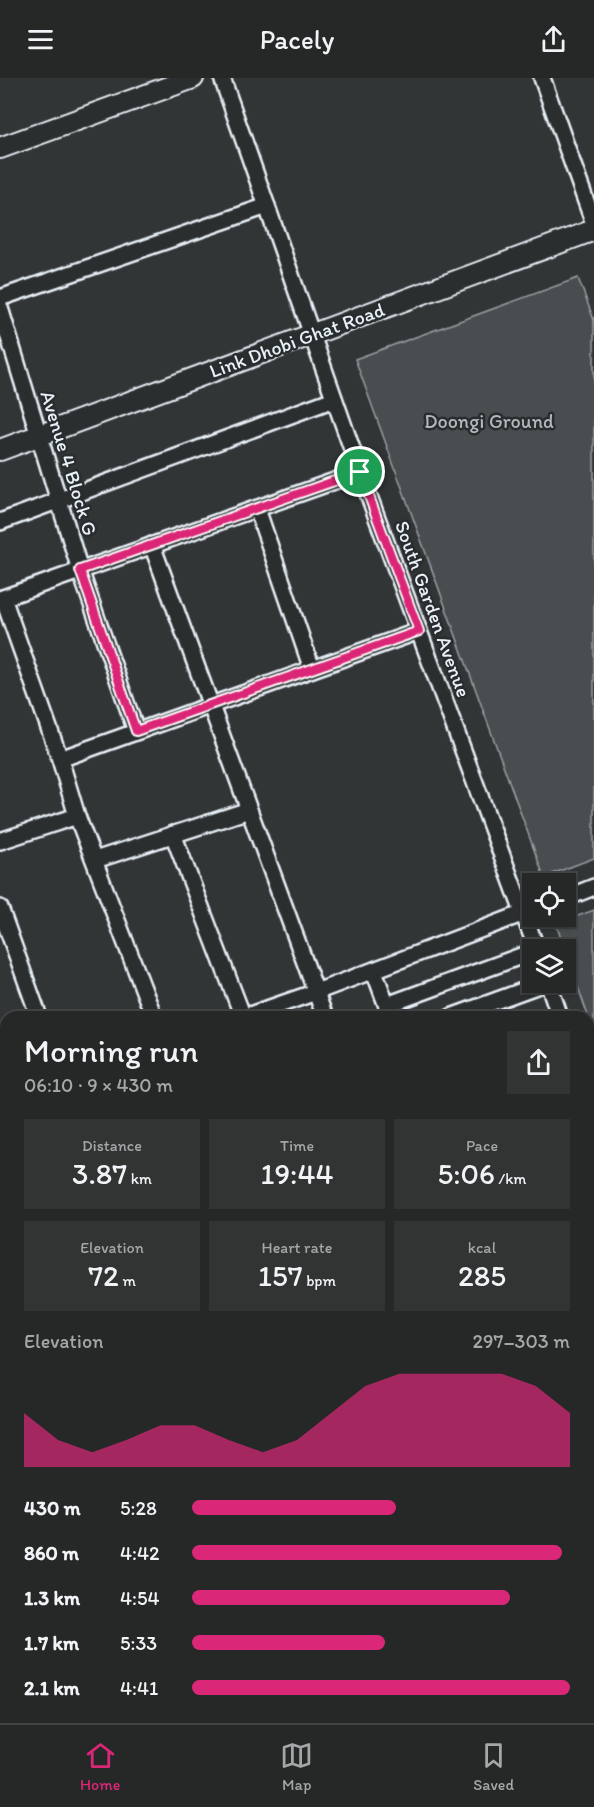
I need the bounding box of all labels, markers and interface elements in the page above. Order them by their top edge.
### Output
icon: menu [24,23,57,56]
text: Pacely [260,23,334,56]
icon: share [537,23,570,56]
street label: Link Dhobi Ghat Road [206,297,388,383]
street label: Avenue 4 Block G [36,388,102,538]
park label: Doongi Ground [424,409,554,433]
pin [334,446,385,497]
icon: arrive [343,455,376,488]
street label: South Garden Avenue [390,518,476,700]
map controls [522,873,576,993]
button: locate [522,873,576,927]
button: layers [522,939,576,993]
text: Morning run [24,1031,199,1070]
button: share [507,1031,570,1094]
text: 06:10 · 9 × 430 m [24,1073,173,1097]
text: Distance [82,1136,142,1155]
text: Time [280,1136,314,1155]
text: Pace [466,1136,498,1155]
text: 3.87 [72,1155,127,1192]
text: 19:44 [260,1155,334,1192]
text: 5:06 [438,1155,495,1192]
text: km [127,1169,152,1188]
text: /km [495,1169,526,1188]
text: Elevation [80,1238,144,1257]
text: Heart rate [262,1238,332,1257]
text: kcal [468,1238,496,1257]
text: 72 [88,1257,119,1294]
text: 157 [258,1257,303,1294]
text: 285 [458,1257,506,1294]
text: m [119,1271,136,1290]
text: bpm [303,1271,336,1290]
text: Elevation [24,1329,103,1353]
text: 297–303 m [473,1329,570,1353]
text: 430 m [24,1496,81,1520]
text: 5:28 [120,1496,157,1520]
text: 860 m [24,1541,79,1565]
text: 4:42 [120,1541,159,1565]
text: 1.3 km [24,1586,80,1610]
text: 4:54 [120,1586,159,1610]
text: 1.7 km [24,1631,79,1655]
text: 5:33 [120,1631,157,1655]
text: 2.1 km [24,1676,80,1700]
text: 4:41 [120,1676,158,1700]
tab: Home [80,1739,120,1794]
tab: Map [280,1739,313,1794]
tab: Saved [473,1739,514,1794]

